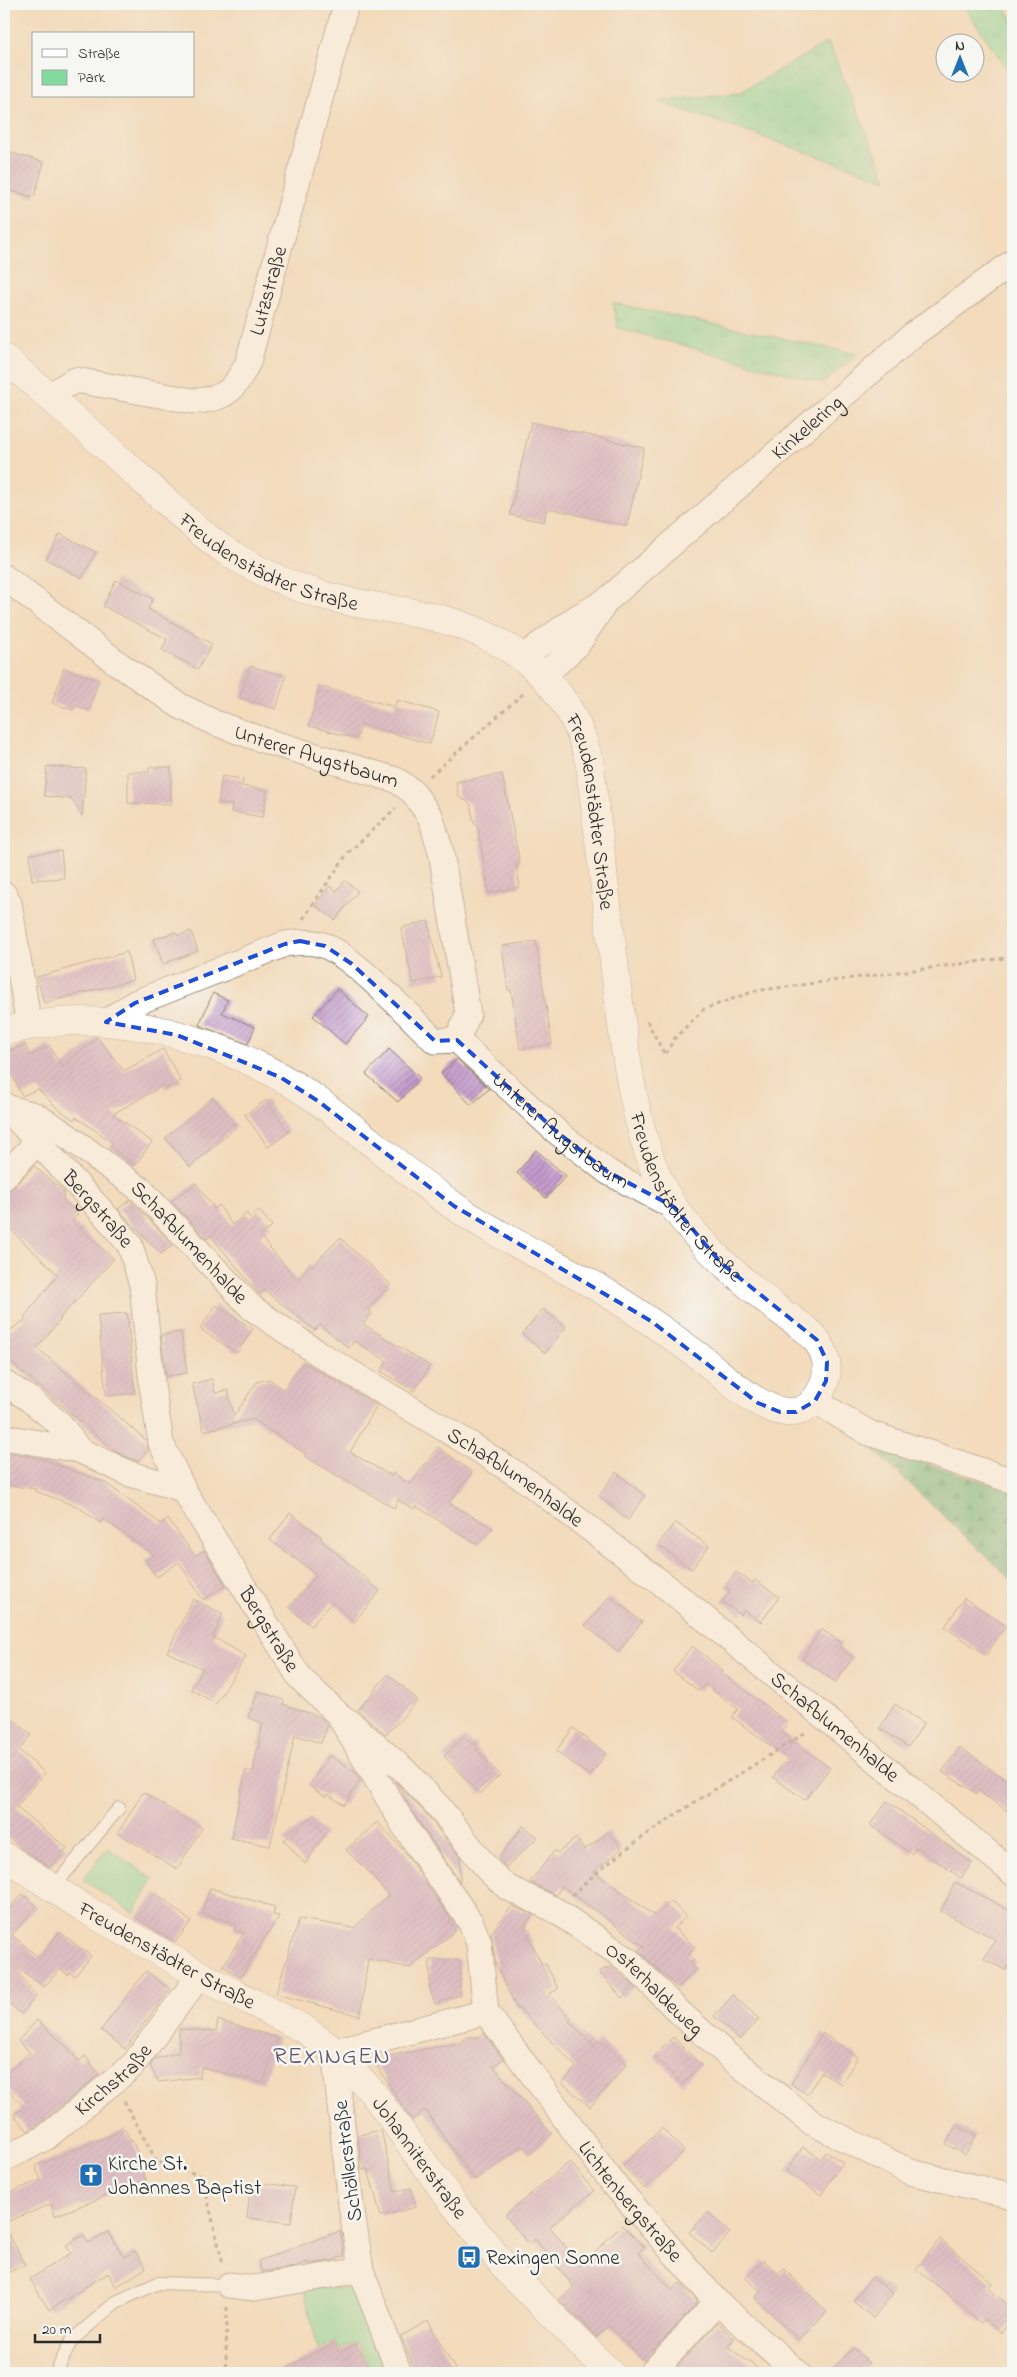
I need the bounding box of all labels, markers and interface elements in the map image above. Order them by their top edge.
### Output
legend [32,32,195,98]
north arrow [934,32,984,82]
text: N [955,36,965,57]
text: Straße [78,43,120,65]
text: Park [78,67,106,89]
street label: Lutzstraße [243,242,296,339]
street label: Kinkelering [766,389,852,468]
street label: Freudenstädter Straße [170,506,361,620]
street label: Freudenstädter Straße [556,708,621,912]
street label: Unterer Augstbaum [230,718,402,797]
street label: Unterer Augstbaum [484,1066,634,1197]
street label: Freudenstädter Straße [620,1108,749,1291]
street label: Bergstraße [53,1163,140,1256]
street label: Schafblumenhalde [124,1174,254,1312]
street label: Schafblumenhalde [441,1421,590,1536]
street label: Bergstraße [230,1581,306,1679]
street label: Schafblumenhalde [763,1665,906,1791]
street label: Freudenstädter Straße [71,1895,261,2018]
street label: Osterhaldeweg [598,1935,709,2045]
street label: Kirchstraße [69,2038,161,2124]
district label: REXINGEN [273,2040,391,2075]
street label: Johanniterstraße [363,2091,474,2227]
street label: Schöllerstraße [327,2098,371,2223]
street label: Lichtenbergstraße [570,2135,689,2270]
place label: Kirche St. Johannes Baptist [108,2150,261,2204]
church icon: Kirche St. Johannes Baptist [78,2162,104,2188]
bus stop icon: Rexingen Sonne [456,2244,482,2270]
place label: Rexingen Sonne [486,2244,620,2276]
scale bar [35,2312,100,2344]
text: 20 m [42,2319,72,2341]

